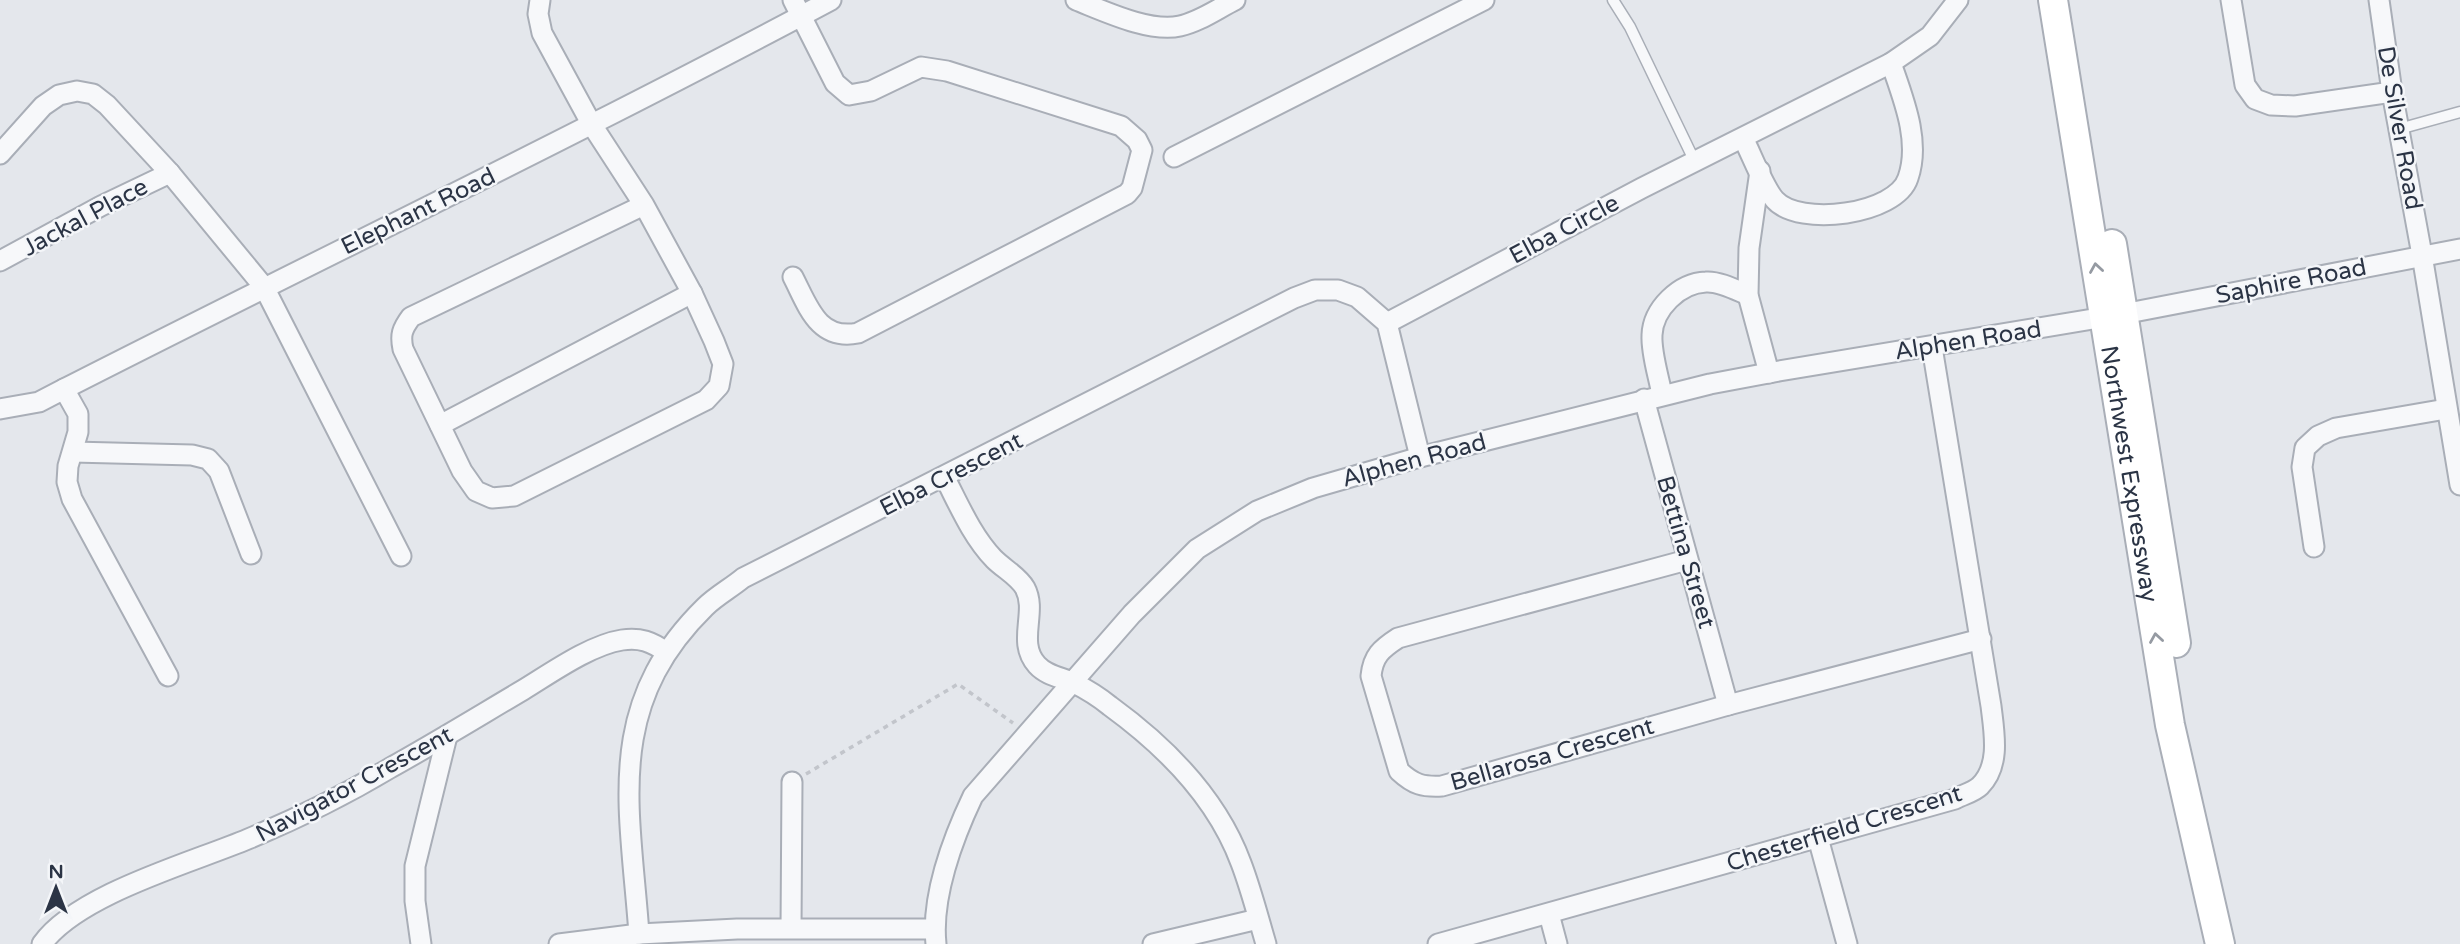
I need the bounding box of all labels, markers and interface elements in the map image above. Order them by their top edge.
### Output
street label: De Silver Road [2371,44,2428,212]
street label: Elephant Road [336,162,500,261]
street label: Jackal Place [18,172,153,263]
street label: Elba Circle [1504,188,1624,270]
street label: Saphire Road [2213,253,2369,310]
one-way arrow [2089,262,2104,274]
street label: Alphen Road [1893,315,2044,366]
street label: Northwest Expressway [2094,344,2164,604]
street label: Elba Crescent [875,426,1027,523]
street label: Alphen Road [1339,427,1489,494]
street label: Bettina Street [1650,473,1721,632]
one-way arrow [2149,632,2164,643]
street label: Bellarosa Crescent [1447,712,1657,797]
street label: Navigator Crescent [251,720,458,849]
street label: Chesterfield Crescent [1723,779,1965,878]
north arrow [21,853,91,923]
text: N [48,861,64,883]

